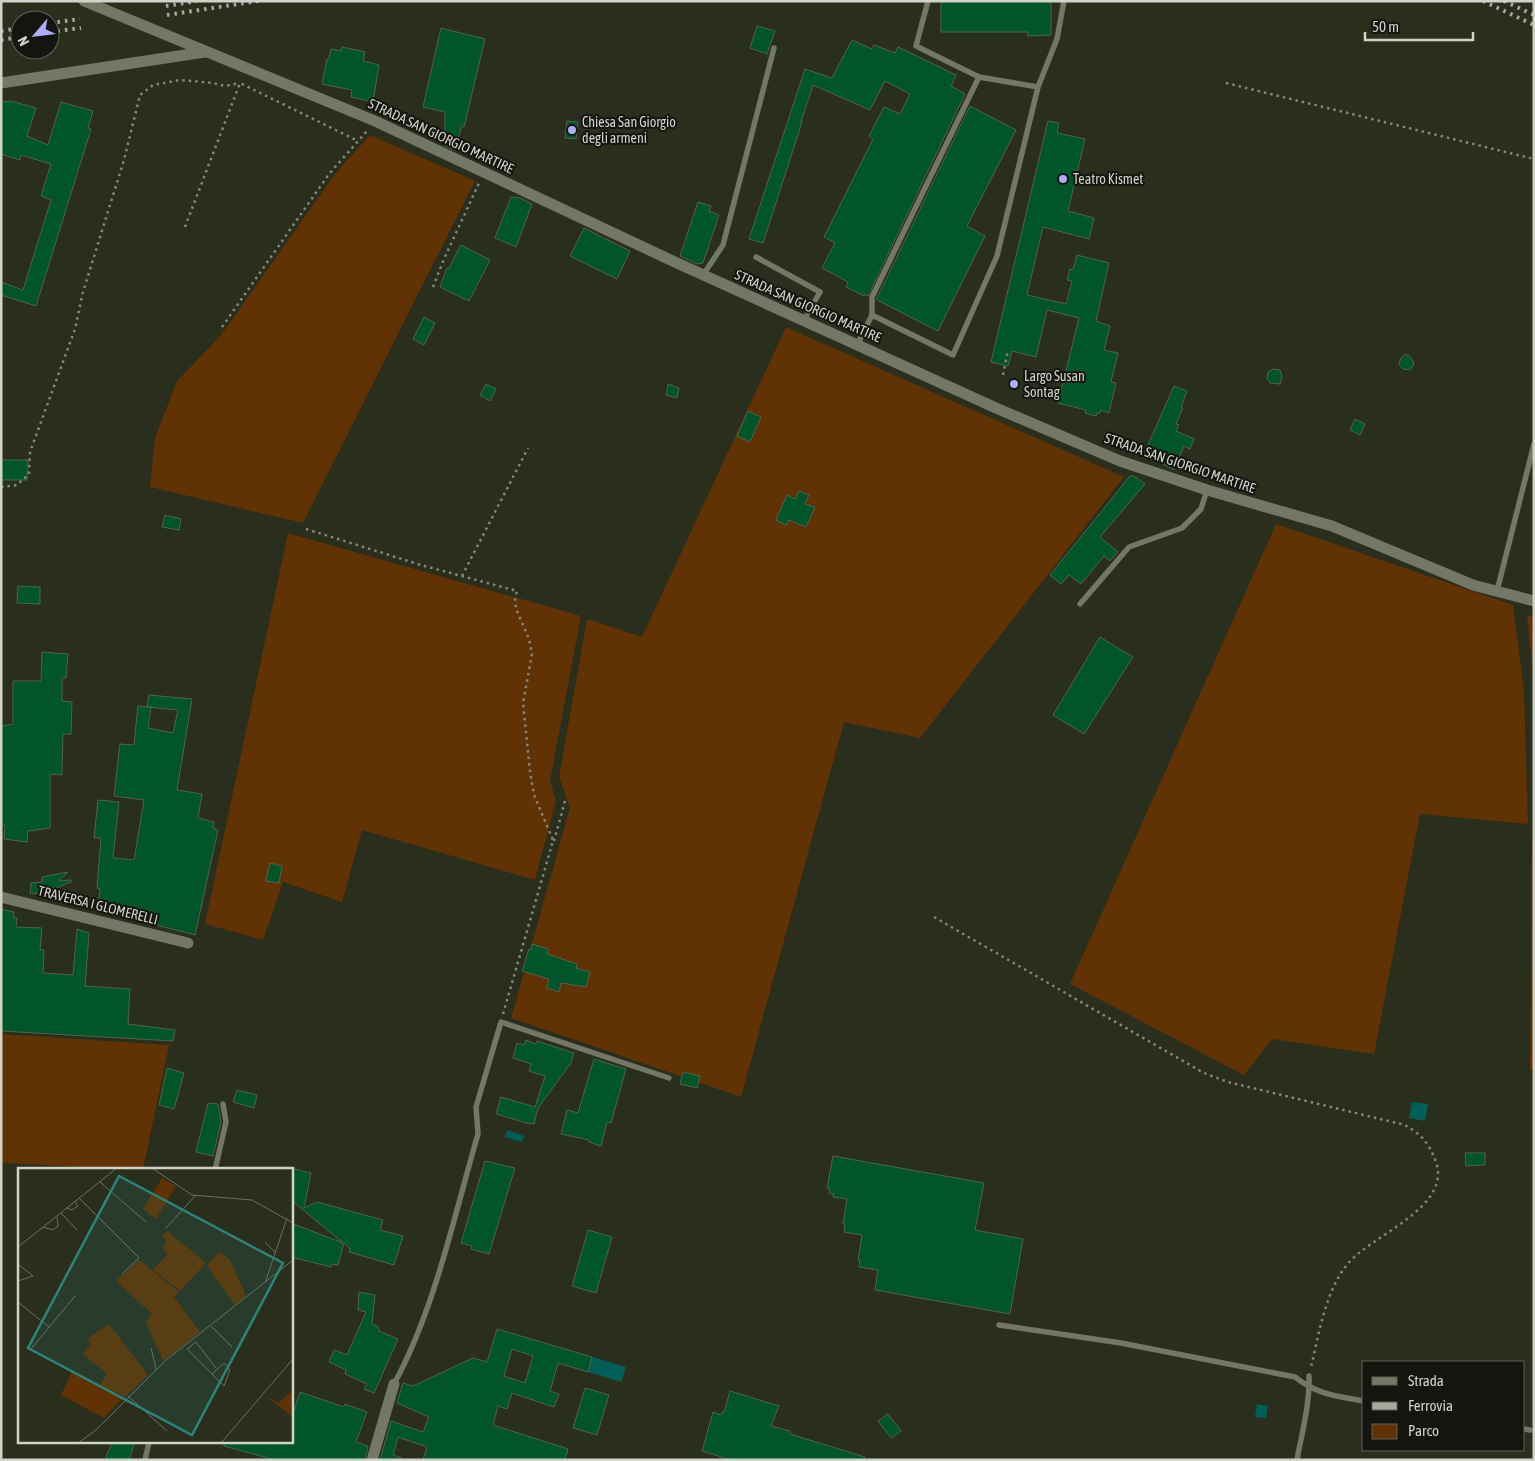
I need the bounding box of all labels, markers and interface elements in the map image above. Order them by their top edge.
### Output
north arrow [10,10,60,60]
scale bar [1365,10,1472,42]
text: 50 m [1372,18,1399,35]
text: N [15,34,33,49]
street label: STRADA SAN GIORGIO MARTIRE [366,95,516,177]
place label: Chiesa San Giorgio degli armeni [582,114,676,146]
marker: Chiesa San Giorgio degli armeni [566,124,578,136]
place label: Teatro Kismet [1073,171,1143,187]
marker: Teatro Kismet [1057,173,1069,185]
street label: STRADA SAN GIORGIO MARTIRE [732,266,884,346]
place label: Largo Susan Sontag [1024,368,1085,400]
marker: Largo Susan Sontag [1008,378,1020,390]
street label: STRADA SAN GIORGIO MARTIRE [1102,430,1258,496]
street label: TRAVERSA I GLOMERELLI [36,882,160,928]
inset map [18,1168,292,1444]
legend [1362,1361,1525,1451]
text: Strada [1408,1372,1444,1389]
text: Ferrovia [1408,1397,1453,1414]
text: Parco [1408,1422,1439,1439]

